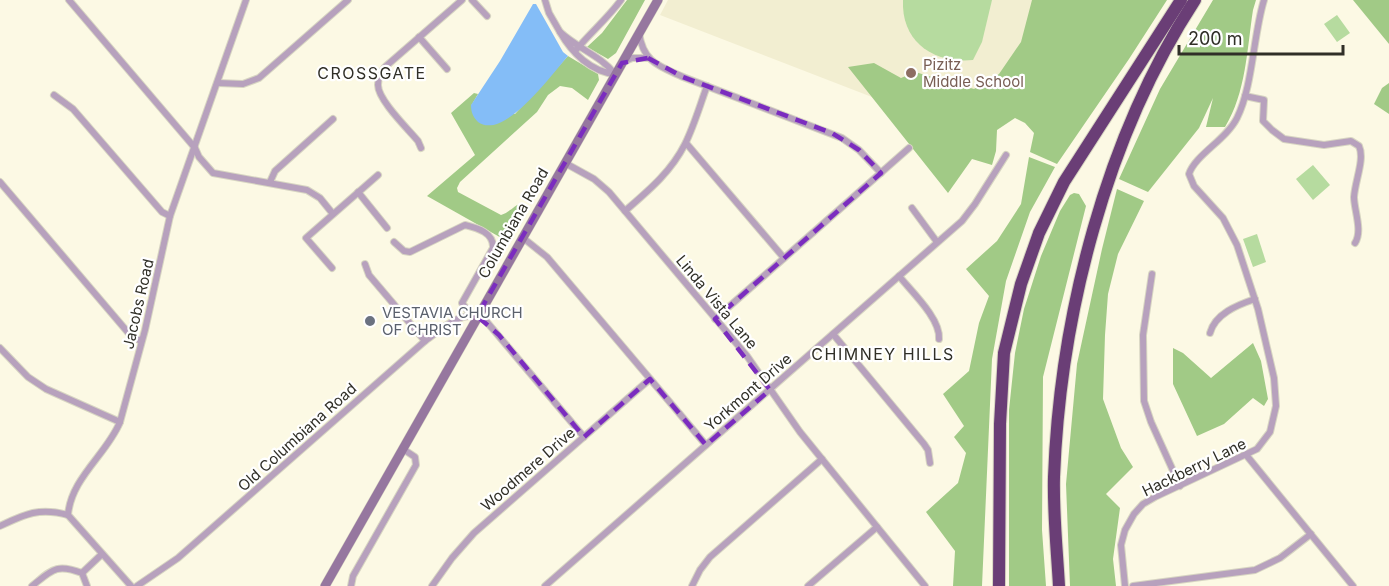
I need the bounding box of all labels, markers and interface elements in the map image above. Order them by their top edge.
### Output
scale bar [1179,18,1342,56]
text: 200 m [1188,28,1243,49]
place label: Pizitz Middle School [923,55,1024,91]
district label: CROSSGATE [317,63,427,83]
marker: Pizitz Middle School [904,66,918,80]
street label: Columbiana Road [474,164,552,282]
street label: Linda Vista Lane [672,251,762,353]
street label: Jacobs Road [118,257,158,351]
place label: VESTAVIA CHURCH OF CHRIST [382,303,523,339]
marker: VESTAVIA CHURCH OF CHRIST [363,314,377,328]
district label: CHIMNEY HILLS [811,344,955,364]
street label: Yorkmont Drive [700,349,796,435]
street label: Old Columbiana Road [234,379,360,495]
street label: Woodmere Drive [477,423,579,515]
street label: Hackberry Lane [1139,434,1249,500]

